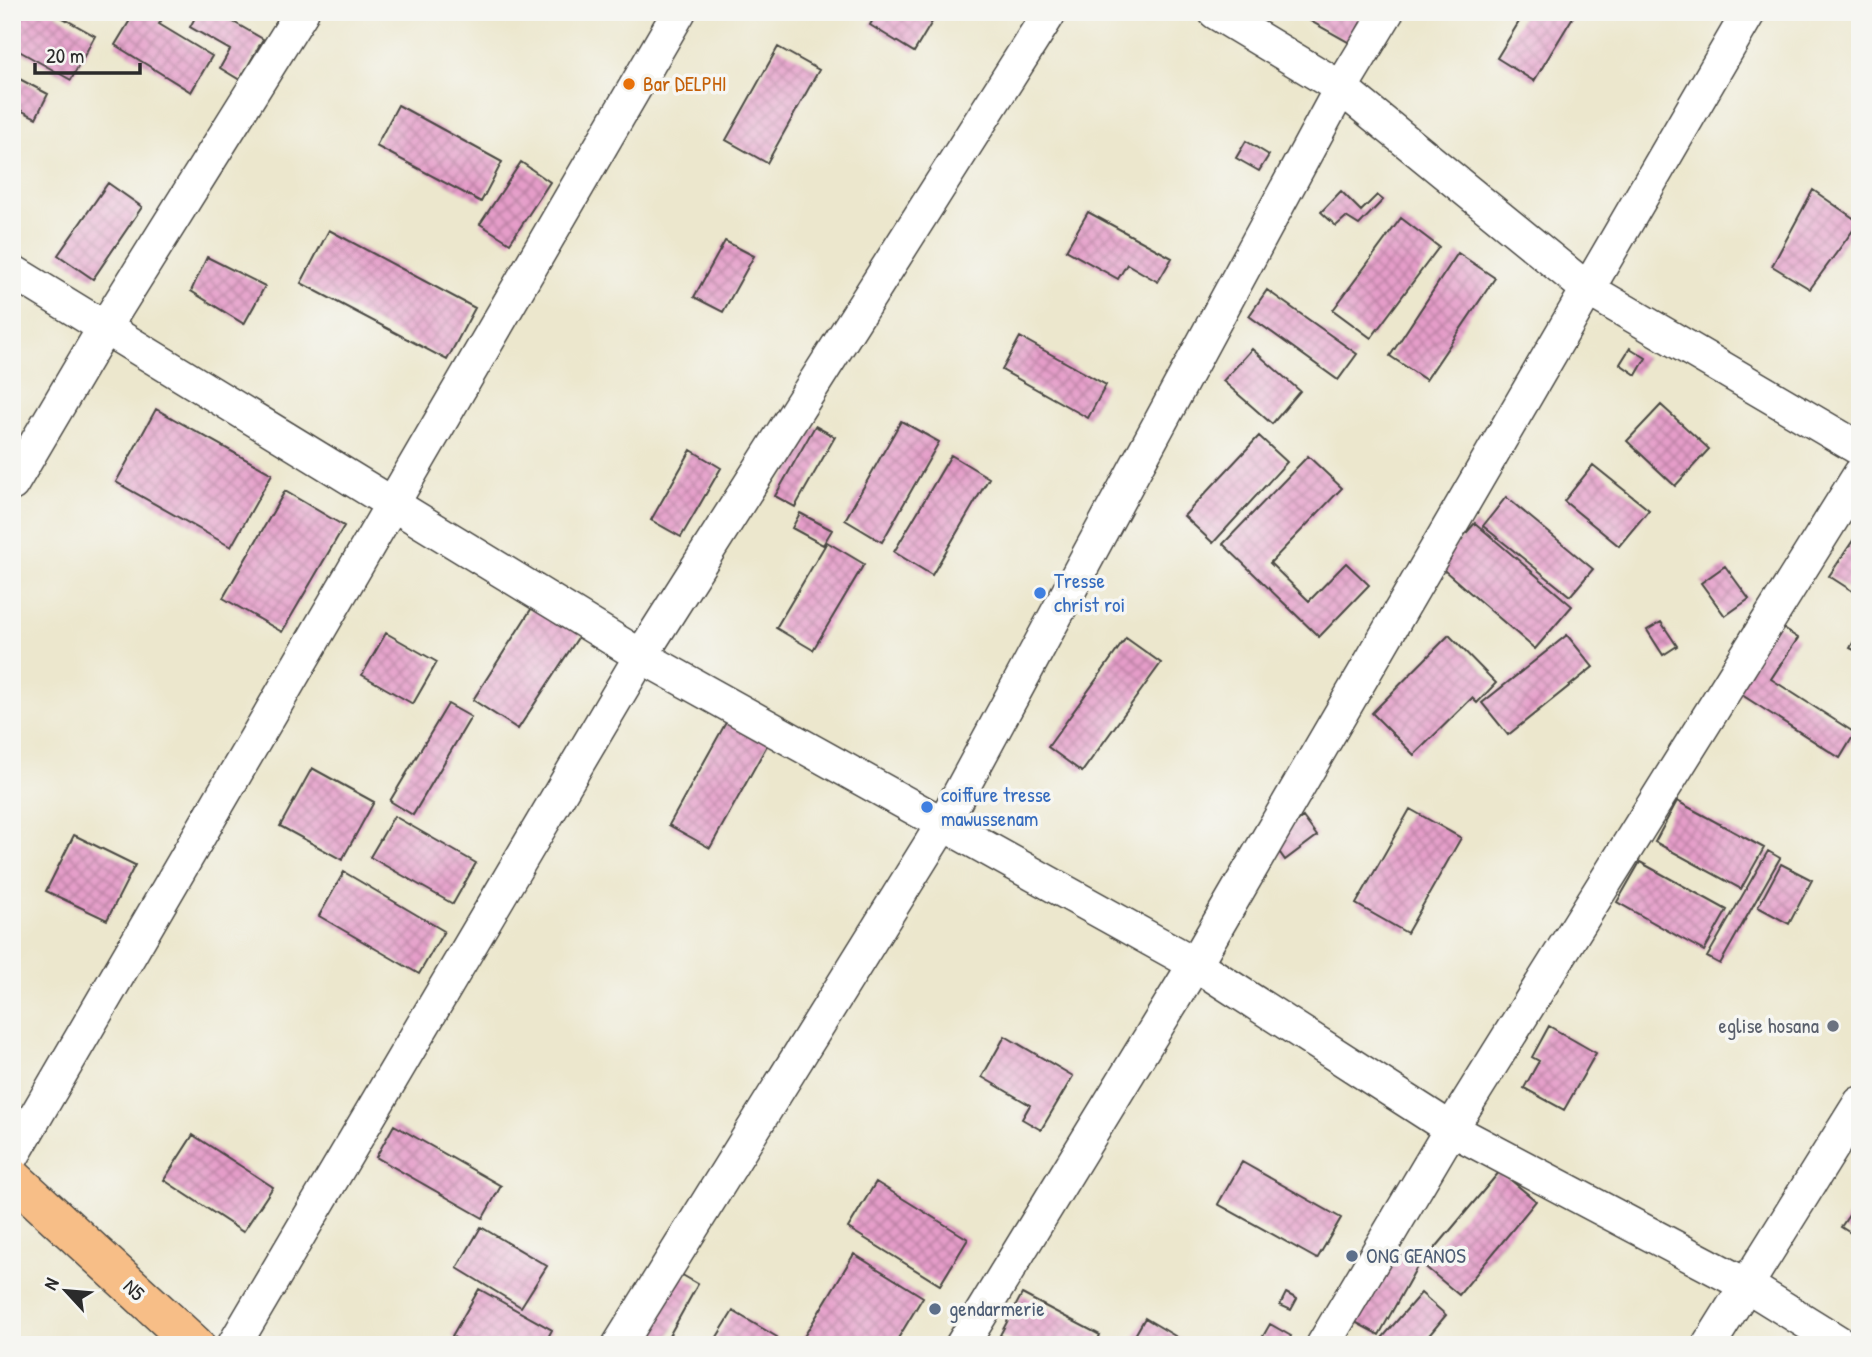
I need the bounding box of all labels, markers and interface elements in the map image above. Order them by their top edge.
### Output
scale bar [35,32,140,76]
text: 20 m [46,41,84,70]
place label: Bar DELPHI [643,69,727,98]
marker: Bar DELPHI [621,76,637,92]
place label: Tresse christ roi [1054,566,1125,619]
marker: Tresse christ roi [1032,585,1048,601]
place label: coiffure tresse mawussenam [941,780,1051,833]
marker: coiffure tresse mawussenam [919,799,935,815]
place label: eglise hosana [1718,1011,1819,1040]
marker: eglise hosana [1825,1018,1841,1034]
place label: ONG GEANOS [1366,1241,1466,1270]
marker: ONG GEANOS [1344,1248,1360,1264]
north arrow [32,1256,102,1326]
street label: N5 [117,1272,152,1307]
text: N [37,1273,65,1294]
place label: gendarmerie [949,1294,1045,1323]
marker: gendarmerie [927,1301,943,1317]

